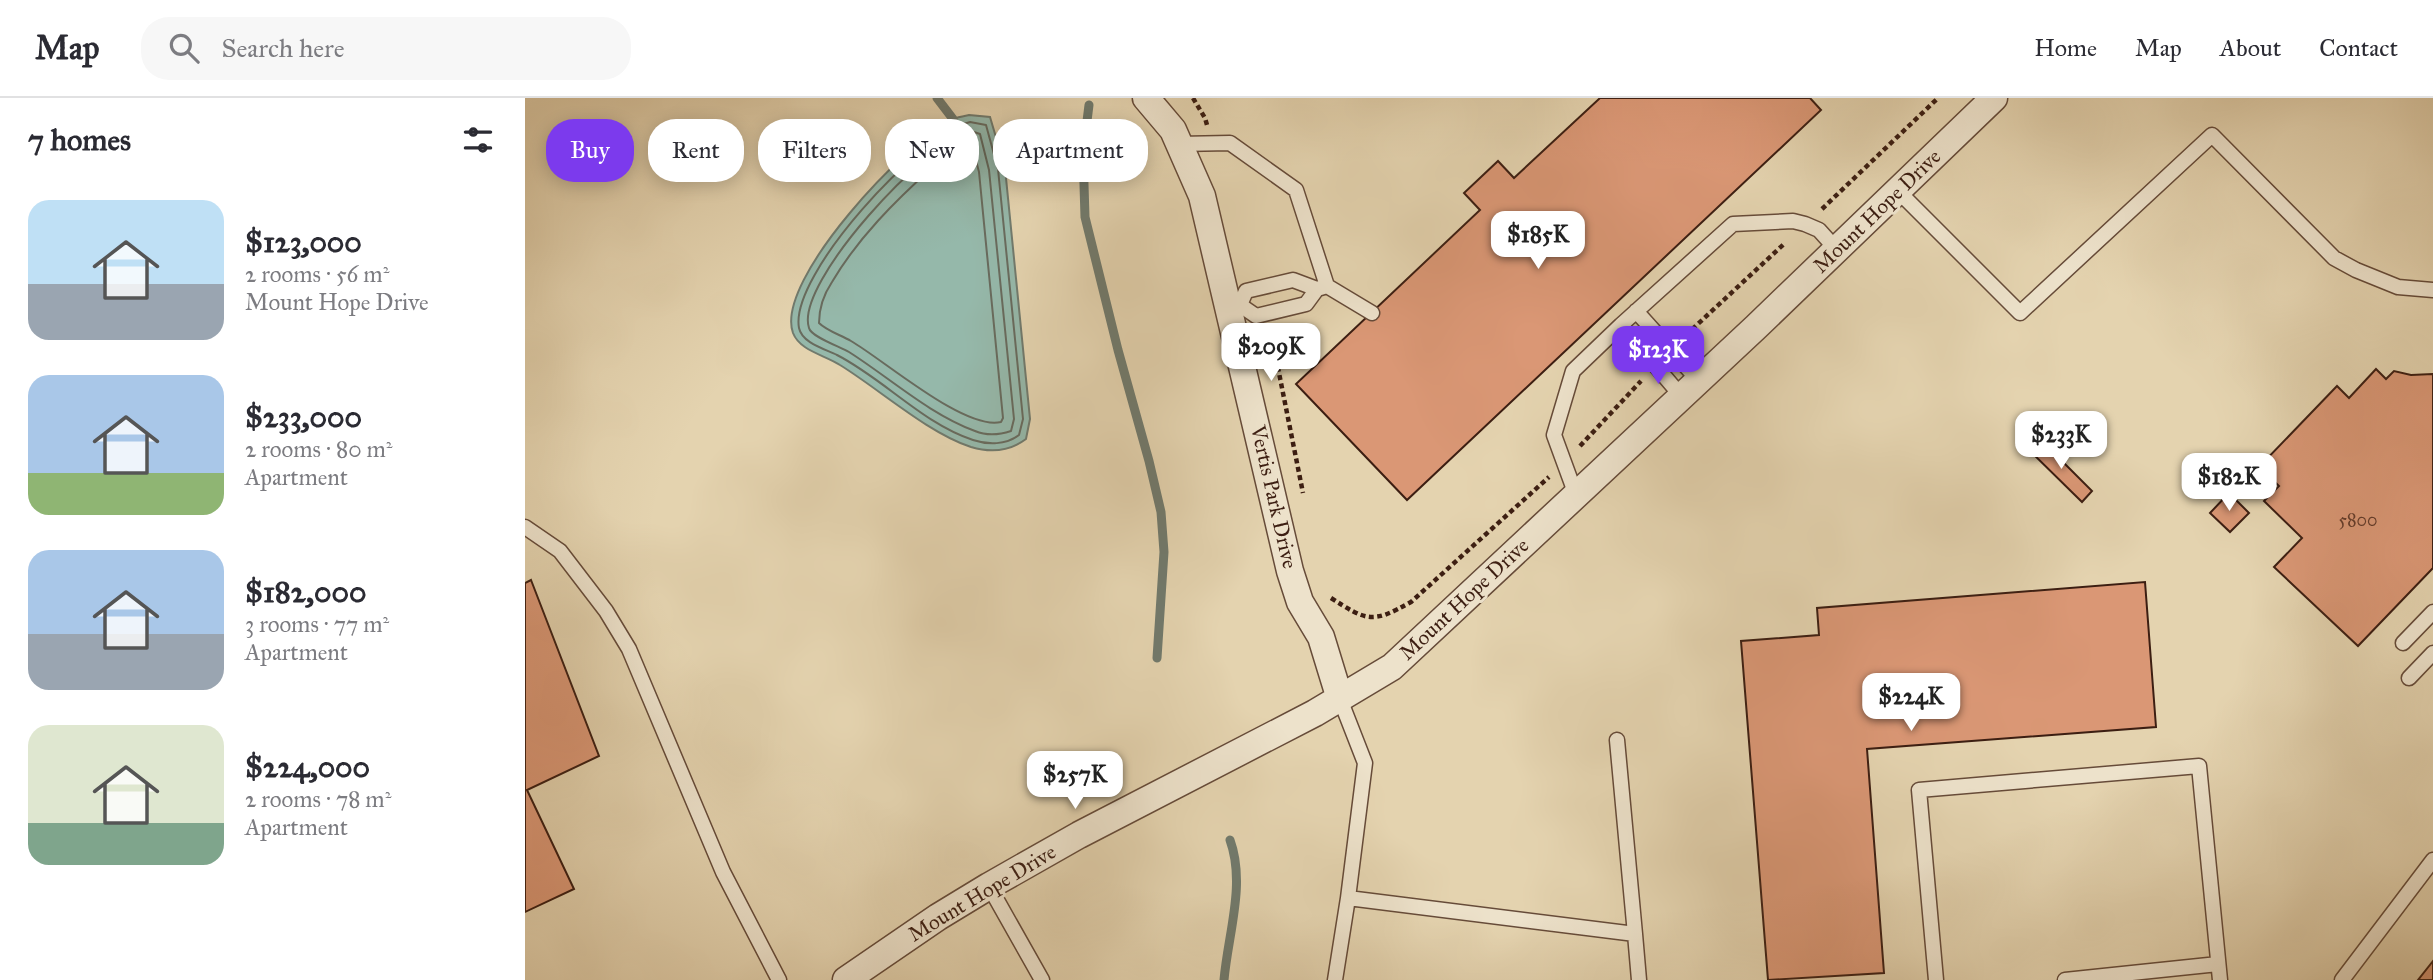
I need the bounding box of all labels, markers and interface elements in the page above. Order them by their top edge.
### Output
search box [141,17,631,80]
text: Map [35,28,99,68]
icon: search [165,29,203,67]
text: Search here [221,32,345,64]
text: Home [2034,33,2097,63]
text: Map [2135,33,2182,63]
text: About [2220,33,2281,63]
text: Contact [2319,33,2398,63]
chip: Buy [546,119,634,182]
chip: Rent [648,119,744,182]
chip: Filters [758,119,871,182]
chip: New [885,119,979,182]
chip: Apartment [993,119,1148,182]
icon: filters [459,121,497,159]
text: 7 homes [28,122,131,158]
street label: Mount Hope Drive [1808,143,1946,279]
pin: $185K [1489,212,1587,271]
text: $185K [1507,220,1569,248]
text: $123,000 [245,224,362,260]
icon: home [84,228,168,312]
text: 2 rooms · 56 m² [245,260,389,288]
text: Mount Hope Drive [245,288,428,316]
pin: $209K [1222,324,1320,383]
pin: $123K [1609,327,1707,386]
text: $209K [1237,332,1305,360]
text: $123K [1628,335,1688,363]
text: $233,000 [245,399,362,435]
icon: home [84,403,168,487]
pin: $233K [2012,412,2110,471]
text: $233K [2031,420,2091,448]
street label: Vertis Park Drive [1245,422,1303,571]
text: 2 rooms · 80 m² [245,435,392,463]
pin: $182K [2180,454,2278,513]
text: $182K [2198,462,2260,490]
text: Apartment [245,463,348,491]
house number: 5800 [2339,509,2377,531]
street label: Mount Hope Drive [1394,532,1534,666]
text: $182,000 [245,574,366,610]
icon: home [84,578,168,662]
text: 3 rooms · 77 m² [245,610,389,638]
text: Apartment [245,638,348,666]
pin: $224K [1862,674,1960,733]
text: $224K [1878,682,1944,710]
text: $224,000 [245,749,370,785]
pin: $257K [1026,752,1124,811]
icon: home [84,753,168,837]
text: $257K [1043,760,1107,788]
text: 2 rooms · 78 m² [245,785,391,813]
text: Apartment [245,813,348,841]
street label: Mount Hope Drive [904,839,1061,947]

